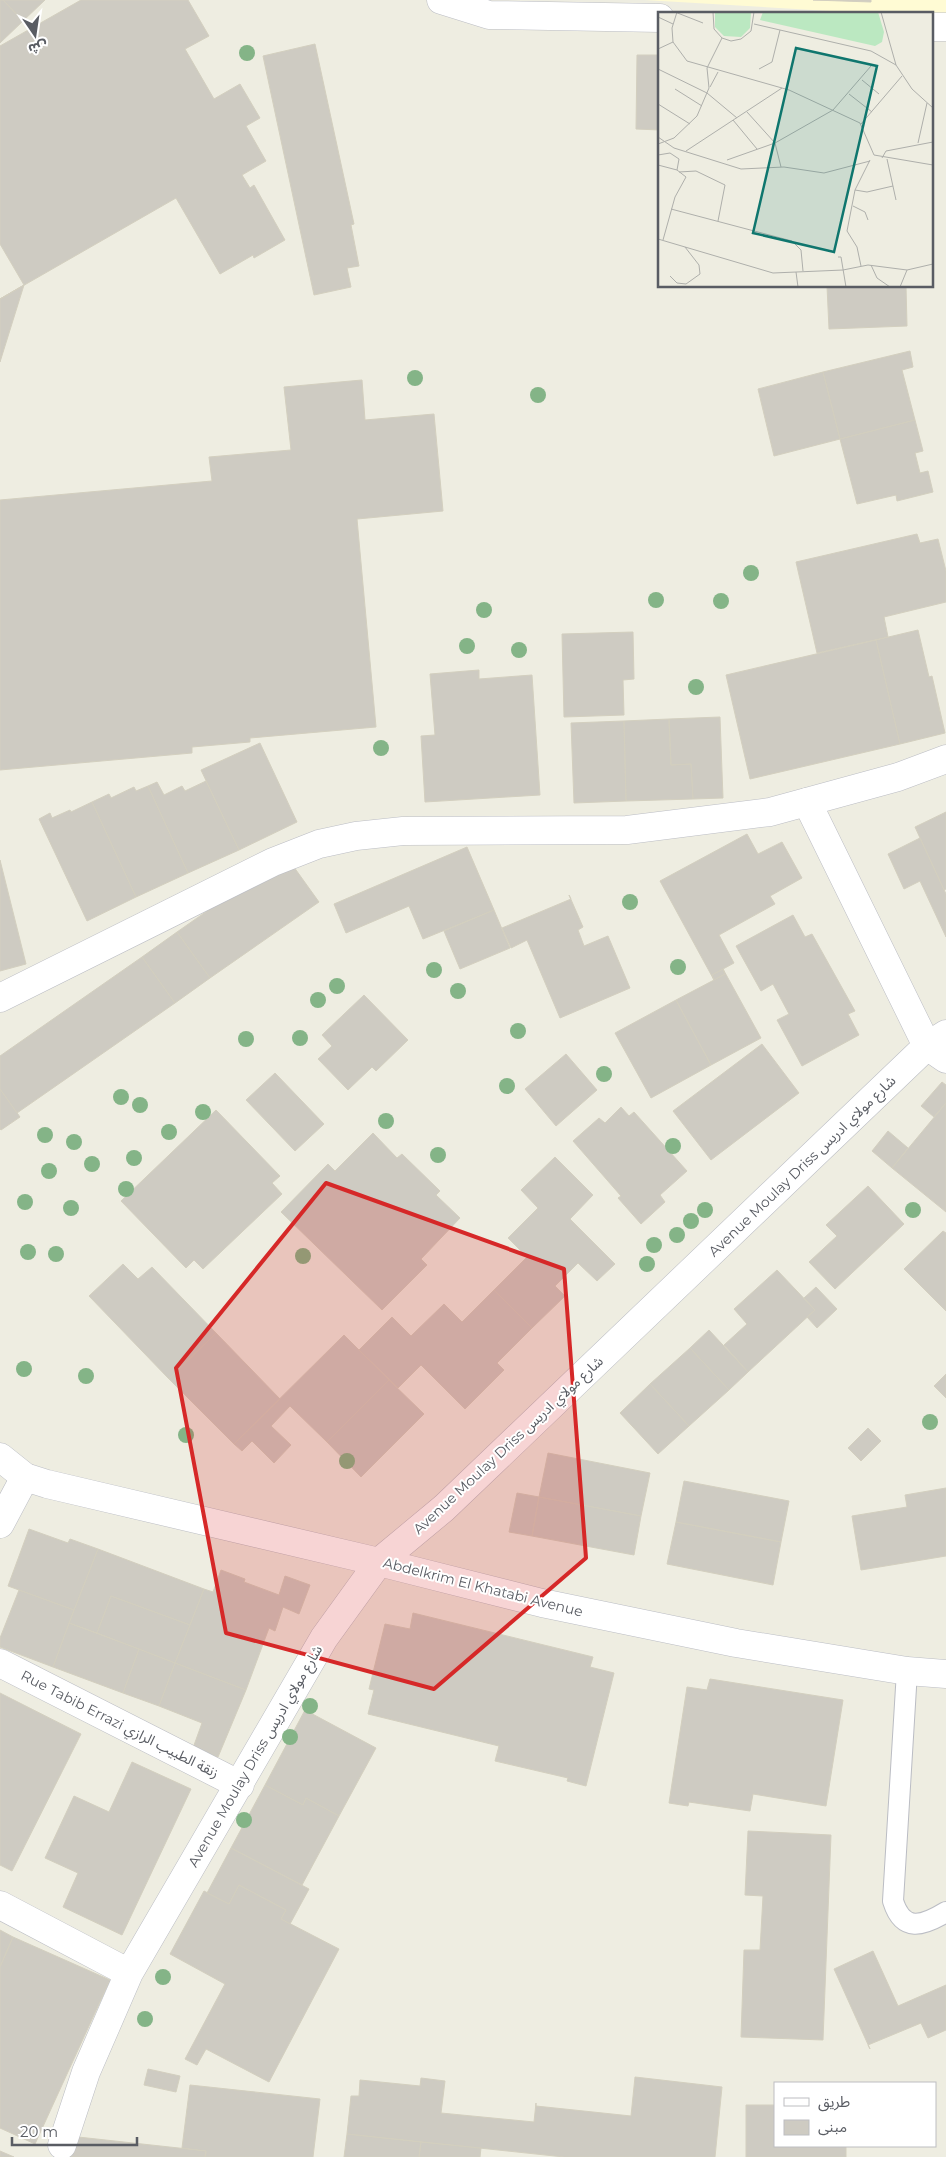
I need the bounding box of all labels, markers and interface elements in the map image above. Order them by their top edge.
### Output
north arrow [10,10,60,60]
inset map [658,12,934,288]
text: ش [27,37,49,59]
street label: Avenue Moulay Driss شارع مولاي ادريس [705,1072,901,1262]
street label: Avenue Moulay Driss شارع مولاي ادريس [409,1352,608,1540]
street label: Abdelkrim El Khatabi Avenue [381,1553,585,1621]
street label: Avenue Moulay Driss شارع مولاي ادريس [184,1642,328,1871]
street label: Rue Tabib Errazi زنقة الطبيب الرازي [17,1666,222,1784]
legend [774,2082,936,2147]
text: طريق [818,2092,850,2112]
scale bar [12,2114,138,2146]
text: مبنى [818,2117,847,2136]
text: 20 m [20,2122,58,2141]

